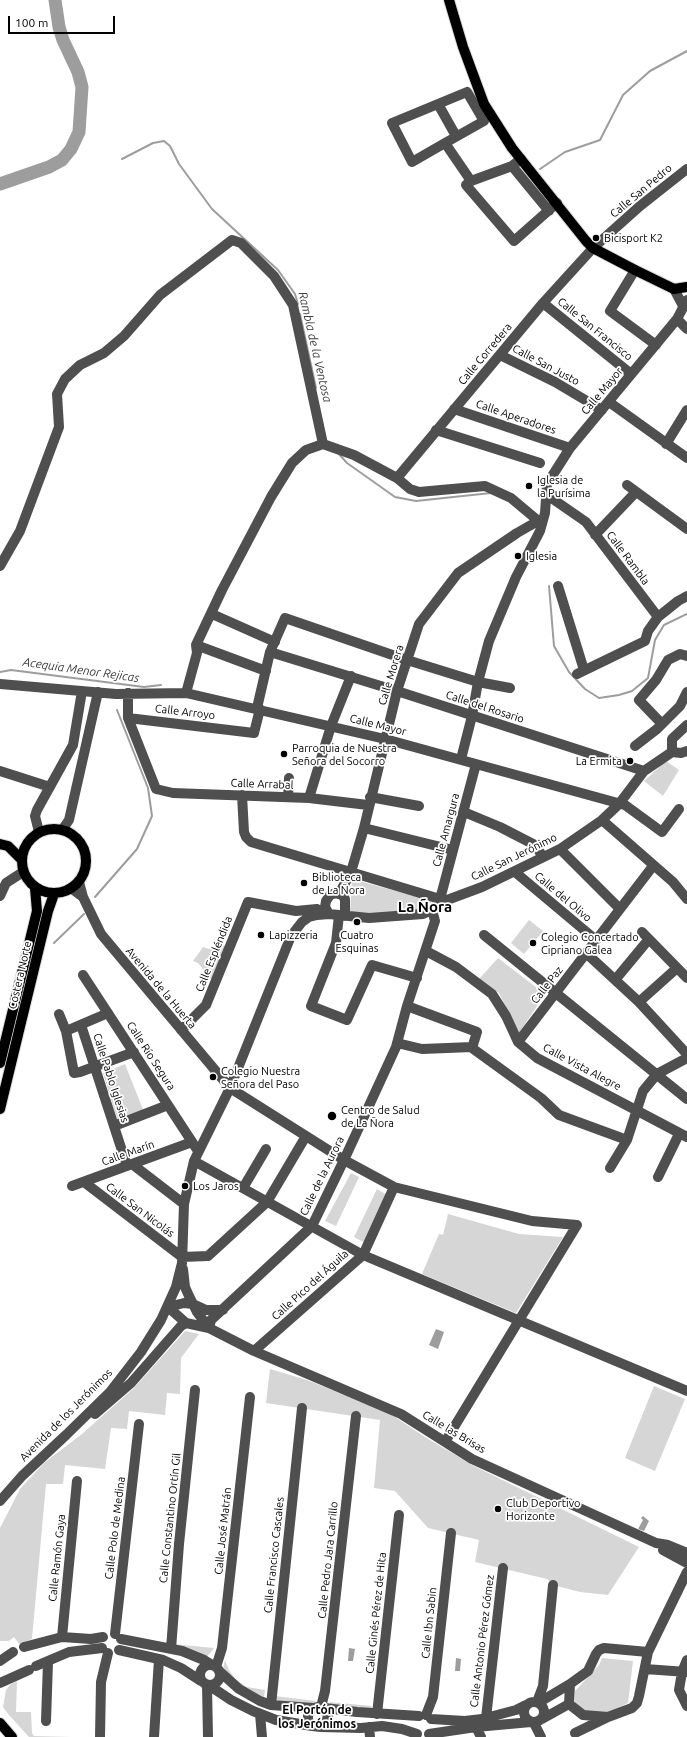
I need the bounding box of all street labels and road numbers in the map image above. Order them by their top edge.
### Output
street label: Calle San Pedro [607,161,675,221]
street label: Calle San Francisco [555,295,635,363]
street label: Calle Corredera [455,320,515,388]
street label: Calle San Justo [510,342,582,388]
street label: Calle Mayor [578,365,626,417]
street label: Calle Aperadores [474,397,558,437]
street label: Calle Rambla [604,529,652,587]
street label: Calle Morera [376,643,406,707]
street label: Calle del Rosario [444,688,526,726]
street label: Calle Arroyo [154,702,216,722]
street label: Calle Mayor [348,712,408,738]
street label: Calle Arrabal [230,776,294,792]
street label: Calle Amargura [430,792,462,868]
street label: Calle San Jerónimo [469,830,559,884]
street label: Calle del Olivo [532,869,594,925]
street label: Calle Espléndida [193,914,235,994]
street label: Costera Norte [6,940,34,1010]
street label: Avenida de la Huerta [123,945,199,1031]
street label: Calle Paz [528,964,566,1006]
street label: Calle Río Segura [124,1019,178,1093]
street label: Calle Pablo Iglesias [90,1032,132,1124]
street label: Calle Vista Alegre [541,1041,623,1093]
street label: Calle de la Aurora [297,1134,347,1218]
street label: Calle Marín [100,1137,156,1169]
street label: Calle San Nicolás [103,1180,177,1240]
street label: Calle Pico del Águila [269,1247,351,1323]
street label: Avenida de los Jerónimos [17,1366,115,1464]
street label: Calle las Brisas [420,1408,488,1456]
street label: Calle Constantino Ortín Gil [157,1452,183,1584]
street label: Calle Polo de Medina [102,1476,128,1580]
street label: Calle José Matrán [212,1487,234,1575]
street label: Calle Francisco Cascales [261,1496,287,1614]
street label: Calle Pedro Jara Carrillo [315,1501,341,1619]
street label: Calle Ramón Gaya [46,1514,68,1602]
street label: Calle Ginés Pérez de Hita [363,1552,389,1674]
street label: Calle Antonio Pérez Gómez [467,1574,497,1708]
street label: Calle Ibn Sabin [419,1587,439,1659]

